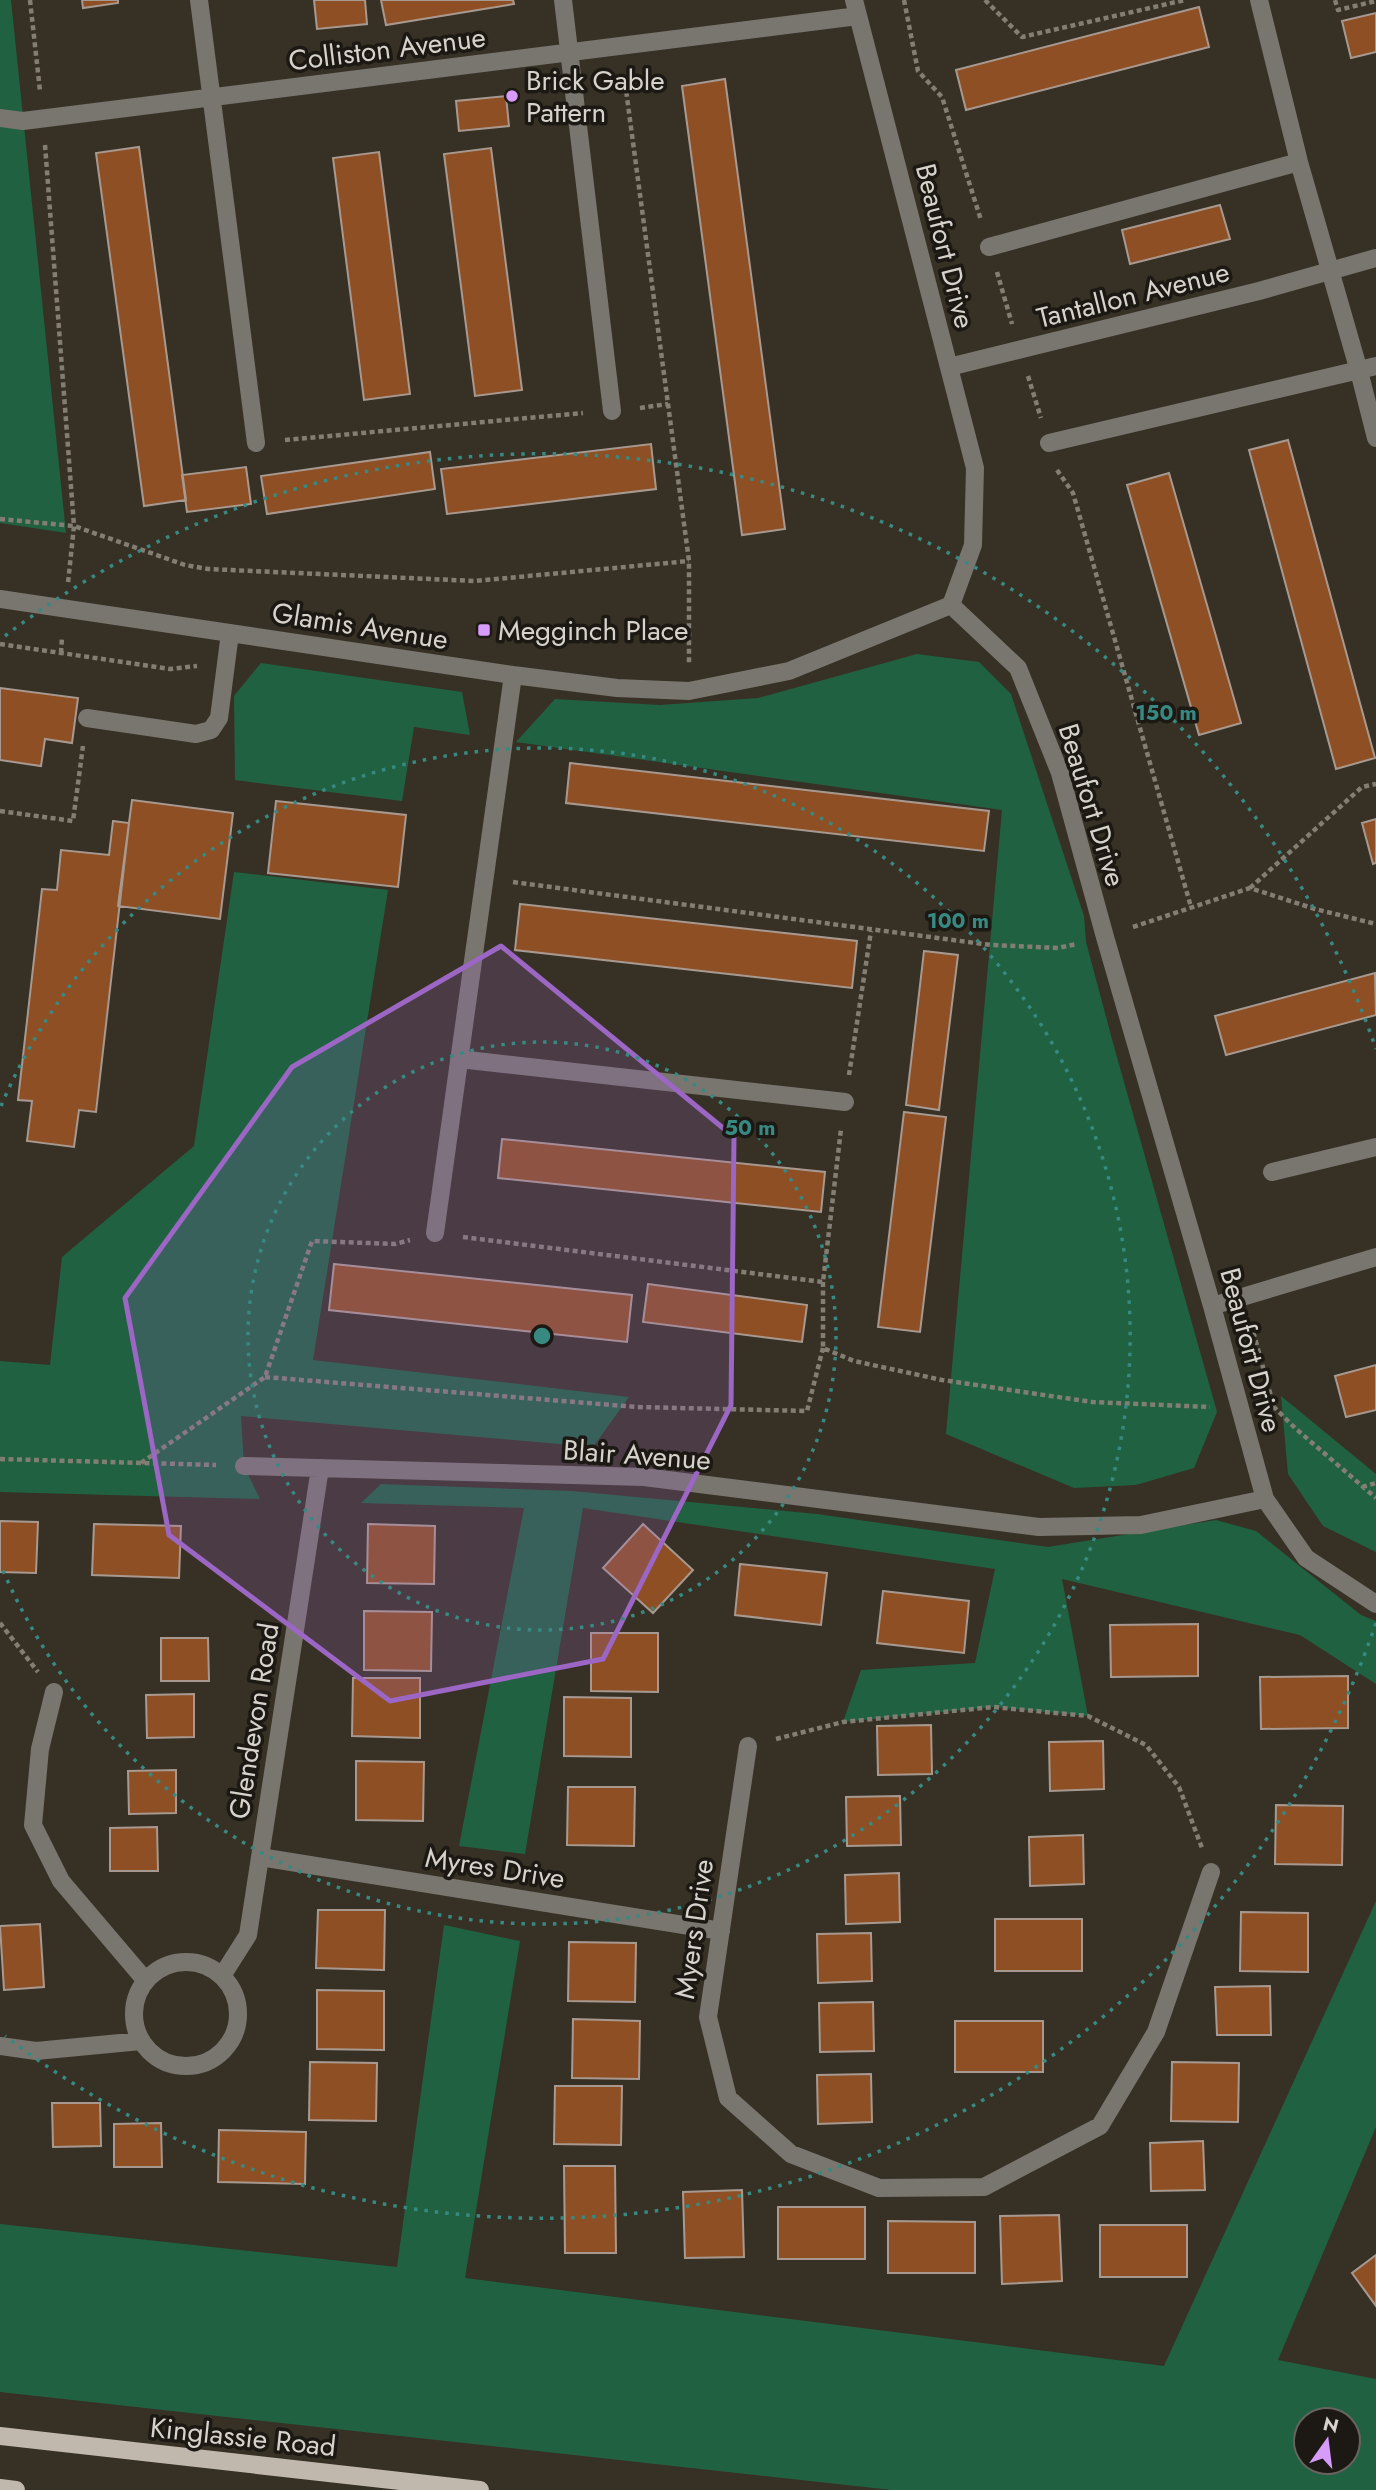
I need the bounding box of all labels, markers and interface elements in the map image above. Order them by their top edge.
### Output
street label: Colliston Avenue [286,17,488,81]
place label: Brick Gable Pattern [526,60,665,133]
marker: Brick Gable Pattern [504,88,520,104]
street label: Beaufort Drive [905,159,985,333]
street label: Tantallon Avenue [1032,251,1234,339]
street label: Glamis Avenue [269,592,451,660]
place label: Megginch Place [498,610,689,651]
marker: Megginch Place [476,622,492,638]
text: 150 m [1135,698,1197,728]
street label: Beaufort Drive [1048,718,1136,892]
text: 100 m [927,906,989,936]
text: 50 m [725,1113,775,1143]
street label: Beaufort Drive [1209,1263,1293,1437]
centre of rings [530,1324,554,1348]
street label: Blair Avenue [562,1429,712,1481]
street label: Glendevon Road [218,1620,290,1822]
street label: Myres Drive [422,1837,568,1899]
street label: Myers Drive [664,1857,724,2001]
north arrow [1292,2406,1362,2476]
street label: Kinglassie Road [148,2407,338,2467]
text: N [1320,2410,1342,2440]

